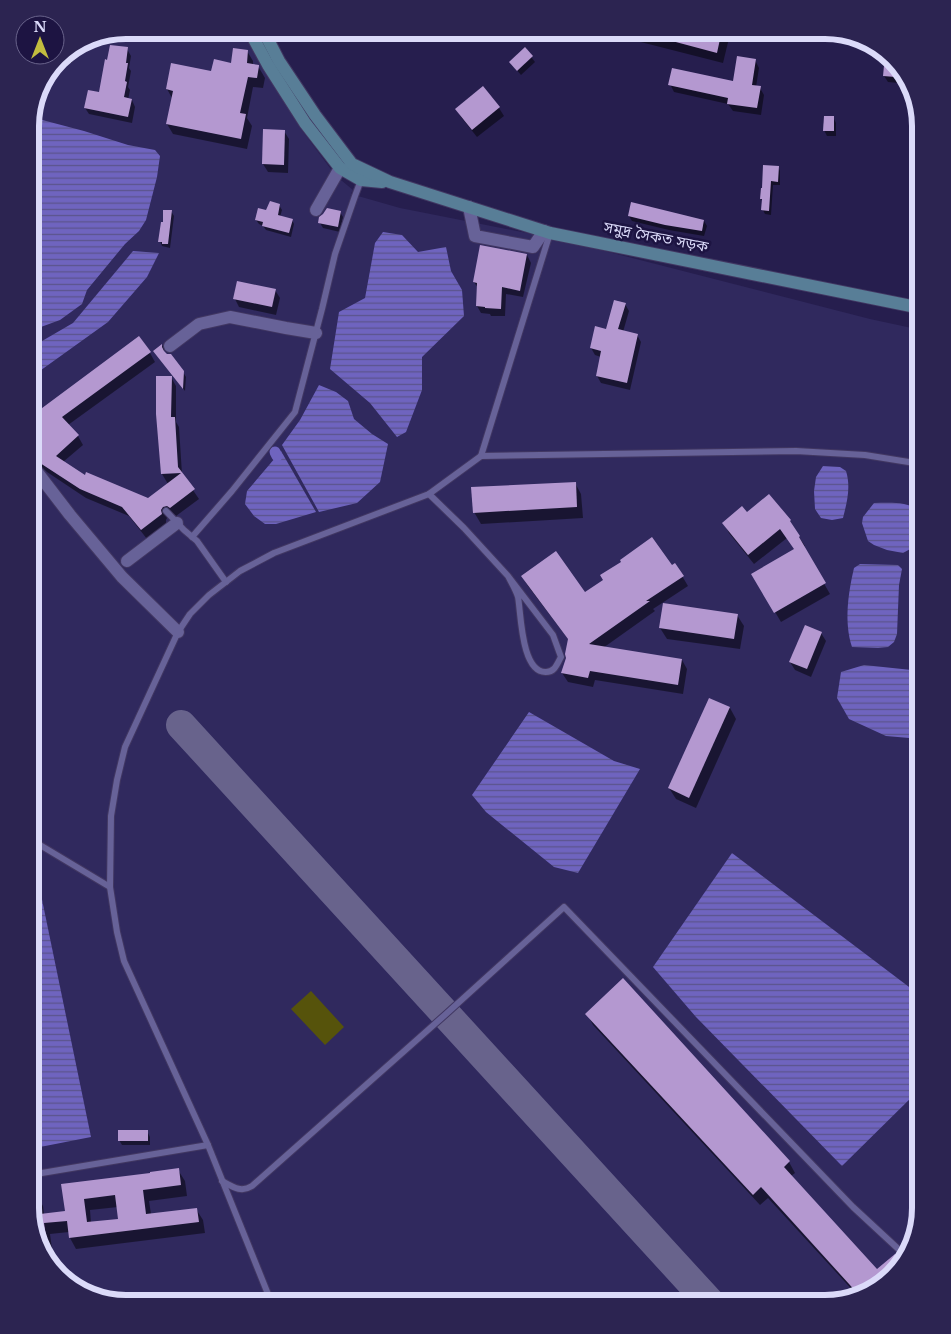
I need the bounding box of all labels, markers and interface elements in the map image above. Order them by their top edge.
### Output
north arrow [15,15,65,65]
text: N [33,18,47,36]
street label: সমুদ্র সৈকত সড়ক [601,217,711,256]

